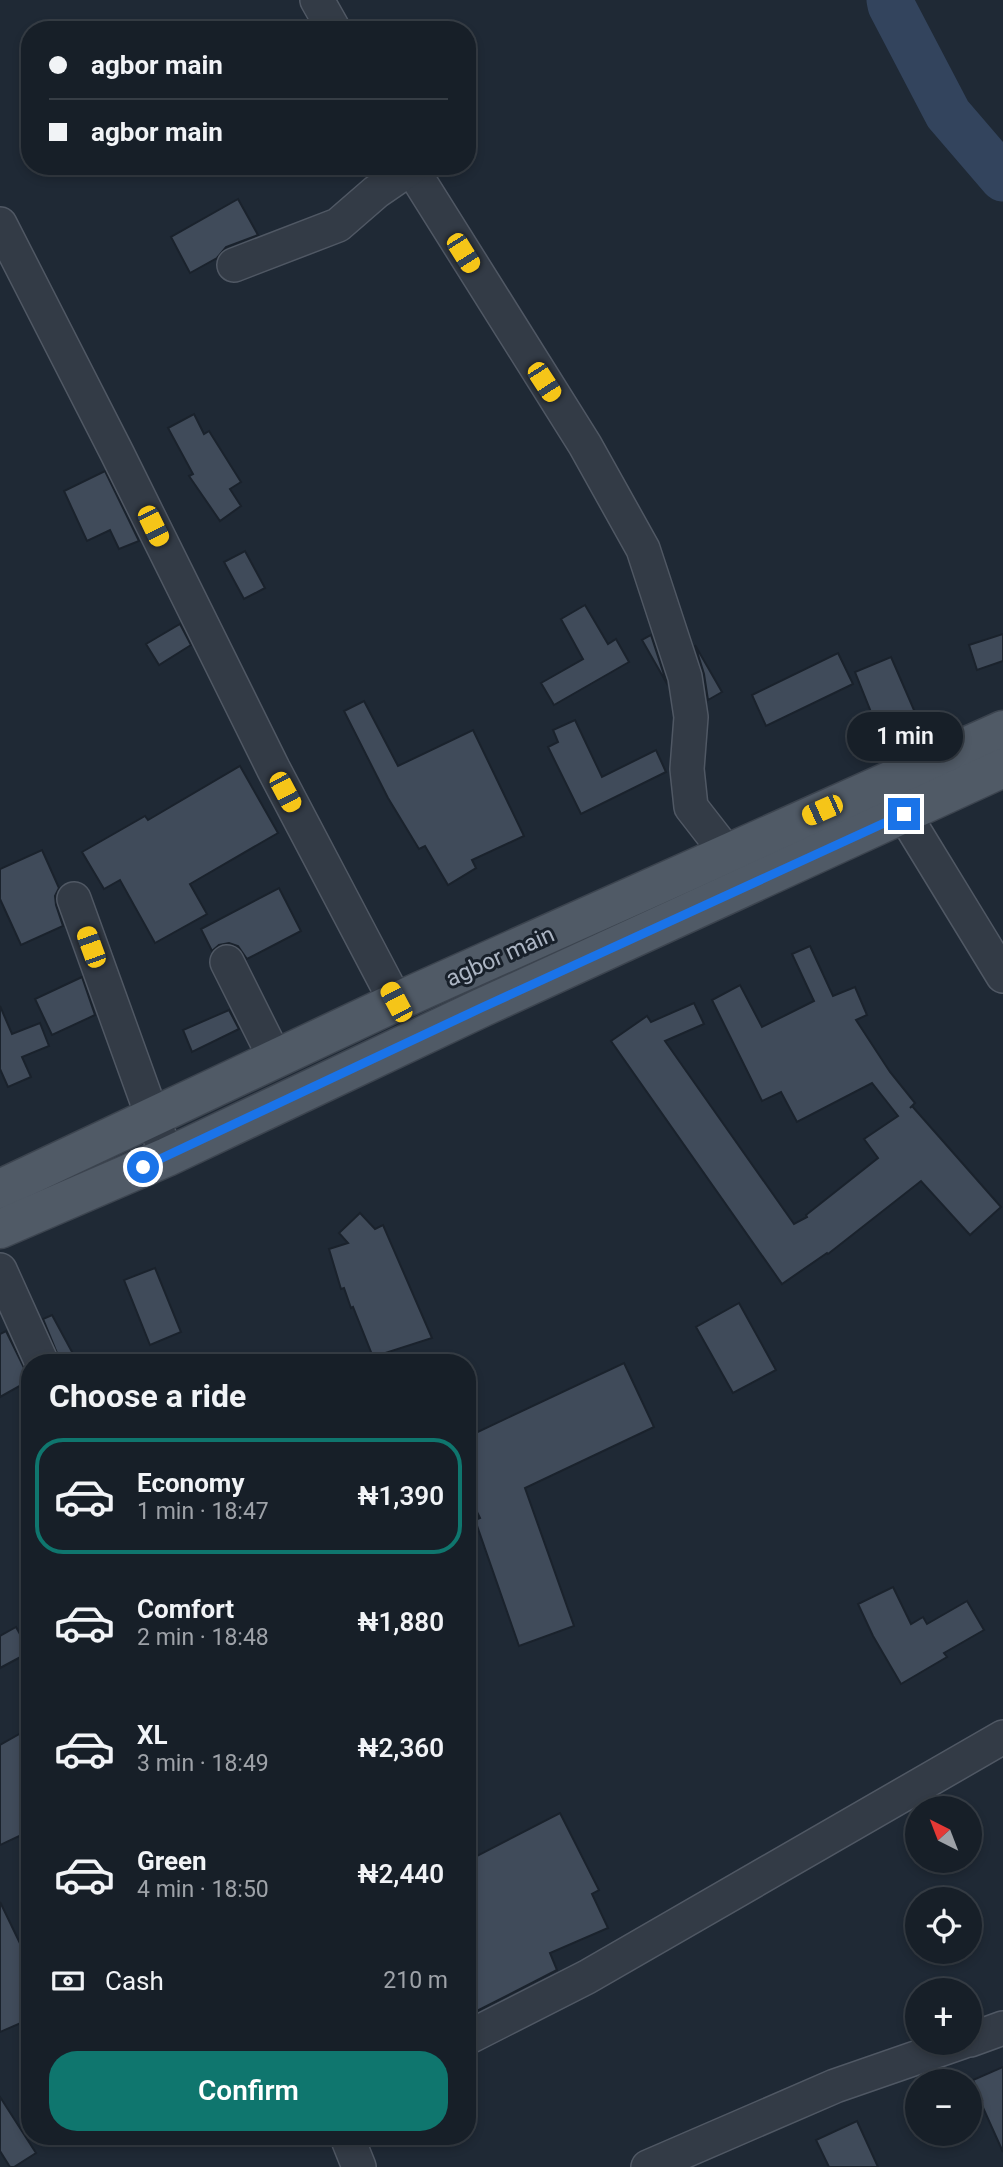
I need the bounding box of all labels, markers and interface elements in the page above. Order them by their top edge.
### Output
text: agbor main [91,50,223,80]
text: agbor main [91,117,223,147]
car [443,230,484,276]
car [524,359,565,405]
car [135,503,172,549]
callout: 1 min [846,712,962,762]
text: 1 min [876,723,934,750]
car [266,769,305,815]
car [799,792,846,828]
route end [888,798,920,830]
street label: agbor main [442,921,559,992]
car [74,924,109,970]
car [377,979,416,1025]
route start [127,1151,159,1183]
text: Choose a ride [49,1377,246,1415]
icon: car [53,1465,116,1528]
text: Economy [137,1468,244,1498]
text: ₦1,390 [357,1481,444,1511]
text: 1 min · 18:47 [137,1498,269,1525]
icon: car [53,1591,116,1654]
text: Comfort [137,1594,234,1624]
text: ₦1,880 [357,1607,444,1637]
text: 2 min · 18:48 [137,1624,269,1651]
icon: car [53,1717,116,1780]
text: XL [137,1720,168,1750]
text: ₦2,360 [357,1733,444,1763]
text: 3 min · 18:49 [137,1750,269,1777]
north arrow [905,1796,982,1872]
map controls [905,1796,982,2146]
icon: car [53,1843,116,1906]
text: Green [137,1846,207,1876]
text: ₦2,440 [357,1859,444,1889]
text: 4 min · 18:50 [137,1876,269,1903]
button: locate [905,1887,982,1964]
icon: cash [49,1962,87,2000]
text: Cash [105,1966,164,1996]
text: 210 m [383,1967,448,1994]
button: + [905,1978,982,2055]
button: Confirm [49,2051,448,2131]
button: − [905,2069,982,2146]

